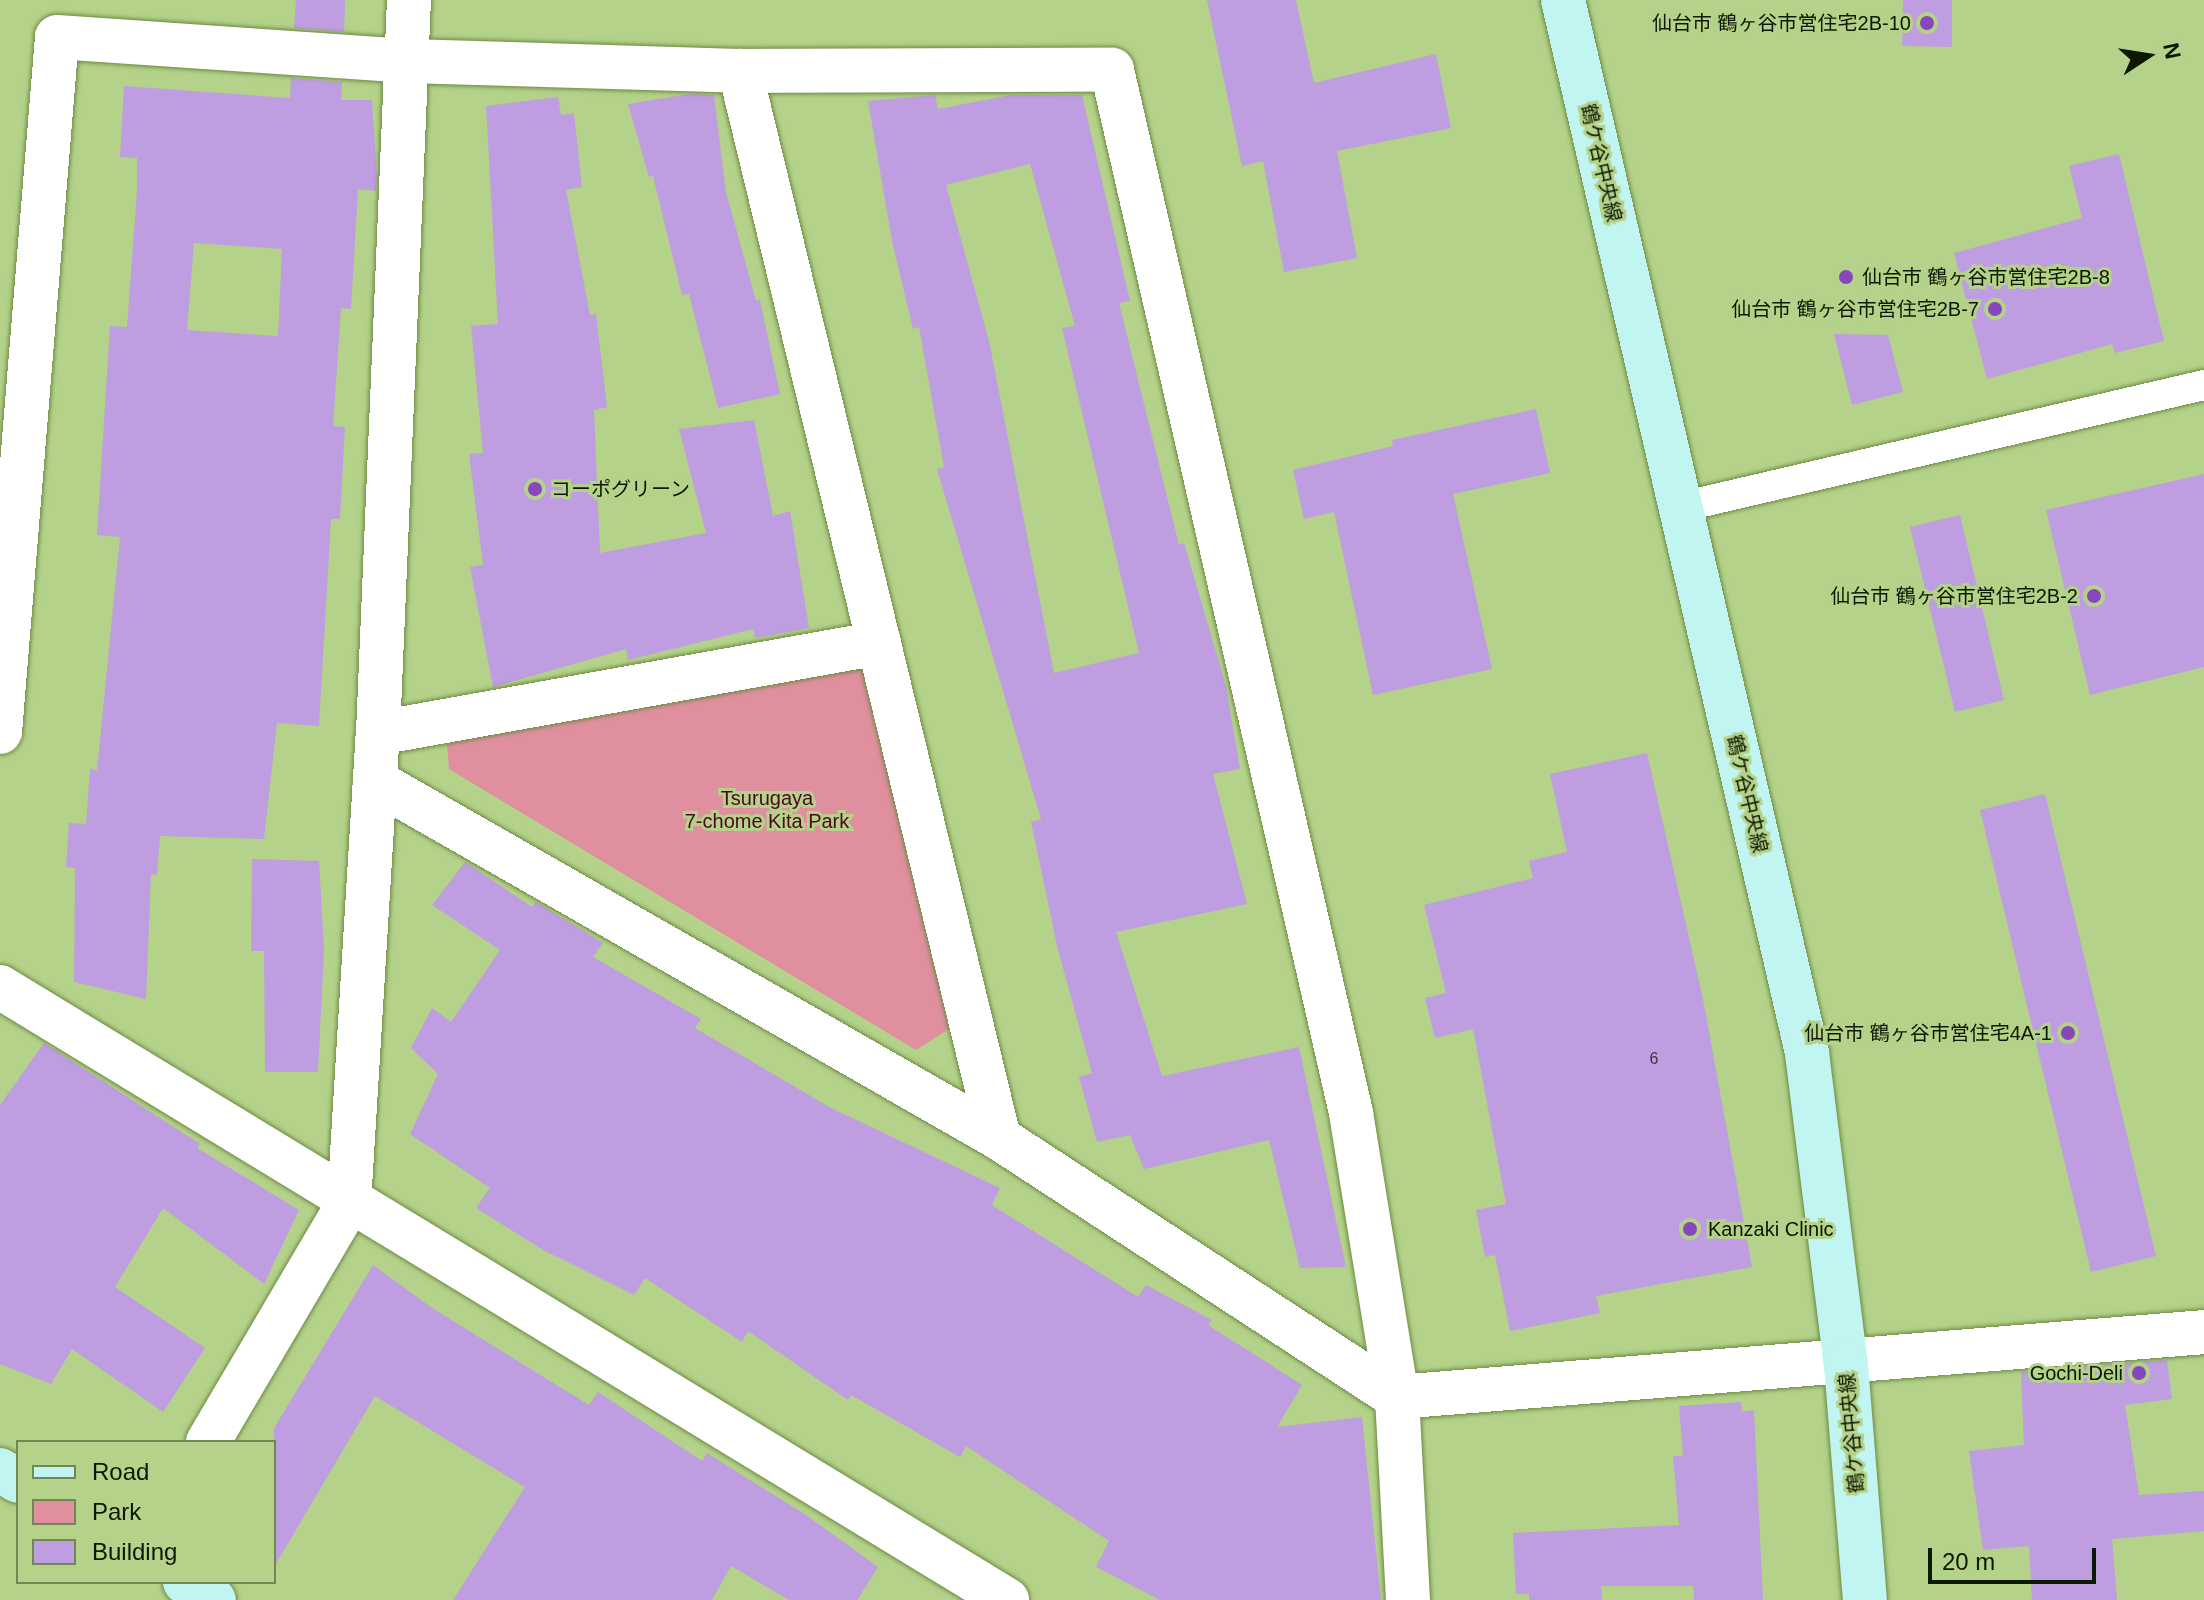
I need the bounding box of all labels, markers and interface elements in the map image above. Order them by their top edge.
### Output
place label: 仙台市 鶴ヶ谷市営住宅2B-10 [1652,11,1911,35]
marker: 仙台市 鶴ヶ谷市営住宅2B-10 [1918,14,1936,32]
north arrow [2108,16,2188,96]
text: N [2158,41,2186,61]
street label: 鶴ケ谷中央線 [1576,102,1626,224]
place label: 仙台市 鶴ヶ谷市営住宅2B-8 [1862,265,2110,289]
marker: 仙台市 鶴ヶ谷市営住宅2B-8 [1837,268,1855,286]
place label: 仙台市 鶴ヶ谷市営住宅2B-7 [1731,297,1979,321]
marker: 仙台市 鶴ヶ谷市営住宅2B-7 [1986,300,2004,318]
place label: コーポグリーン [551,477,691,501]
marker: コーポグリーン [526,480,544,498]
place label: 仙台市 鶴ヶ谷市営住宅2B-2 [1830,584,2078,608]
marker: 仙台市 鶴ヶ谷市営住宅2B-2 [2085,587,2103,605]
street label: 鶴ケ谷中央線 [1722,733,1772,855]
park label: Tsurugaya 7-chome Kita Park [685,786,849,833]
place label: 仙台市 鶴ヶ谷市営住宅4A-1 [1804,1021,2052,1045]
marker: 仙台市 鶴ヶ谷市営住宅4A-1 [2059,1024,2077,1042]
house number: 6 [1650,1049,1658,1069]
place label: Kanzaki Clinic [1708,1217,1834,1241]
marker: Kanzaki Clinic [1679,1218,1701,1240]
place label: Gochi-Deli [2030,1361,2123,1385]
marker: Gochi-Deli [2130,1364,2148,1382]
street label: 鶴ケ谷中央線 [1835,1372,1869,1494]
legend [16,1440,276,1584]
text: Road [92,1458,149,1485]
text: Park [92,1498,141,1525]
scale bar [1932,1532,2100,1582]
text: Building [92,1538,177,1565]
text: 20 m [1942,1548,1995,1575]

